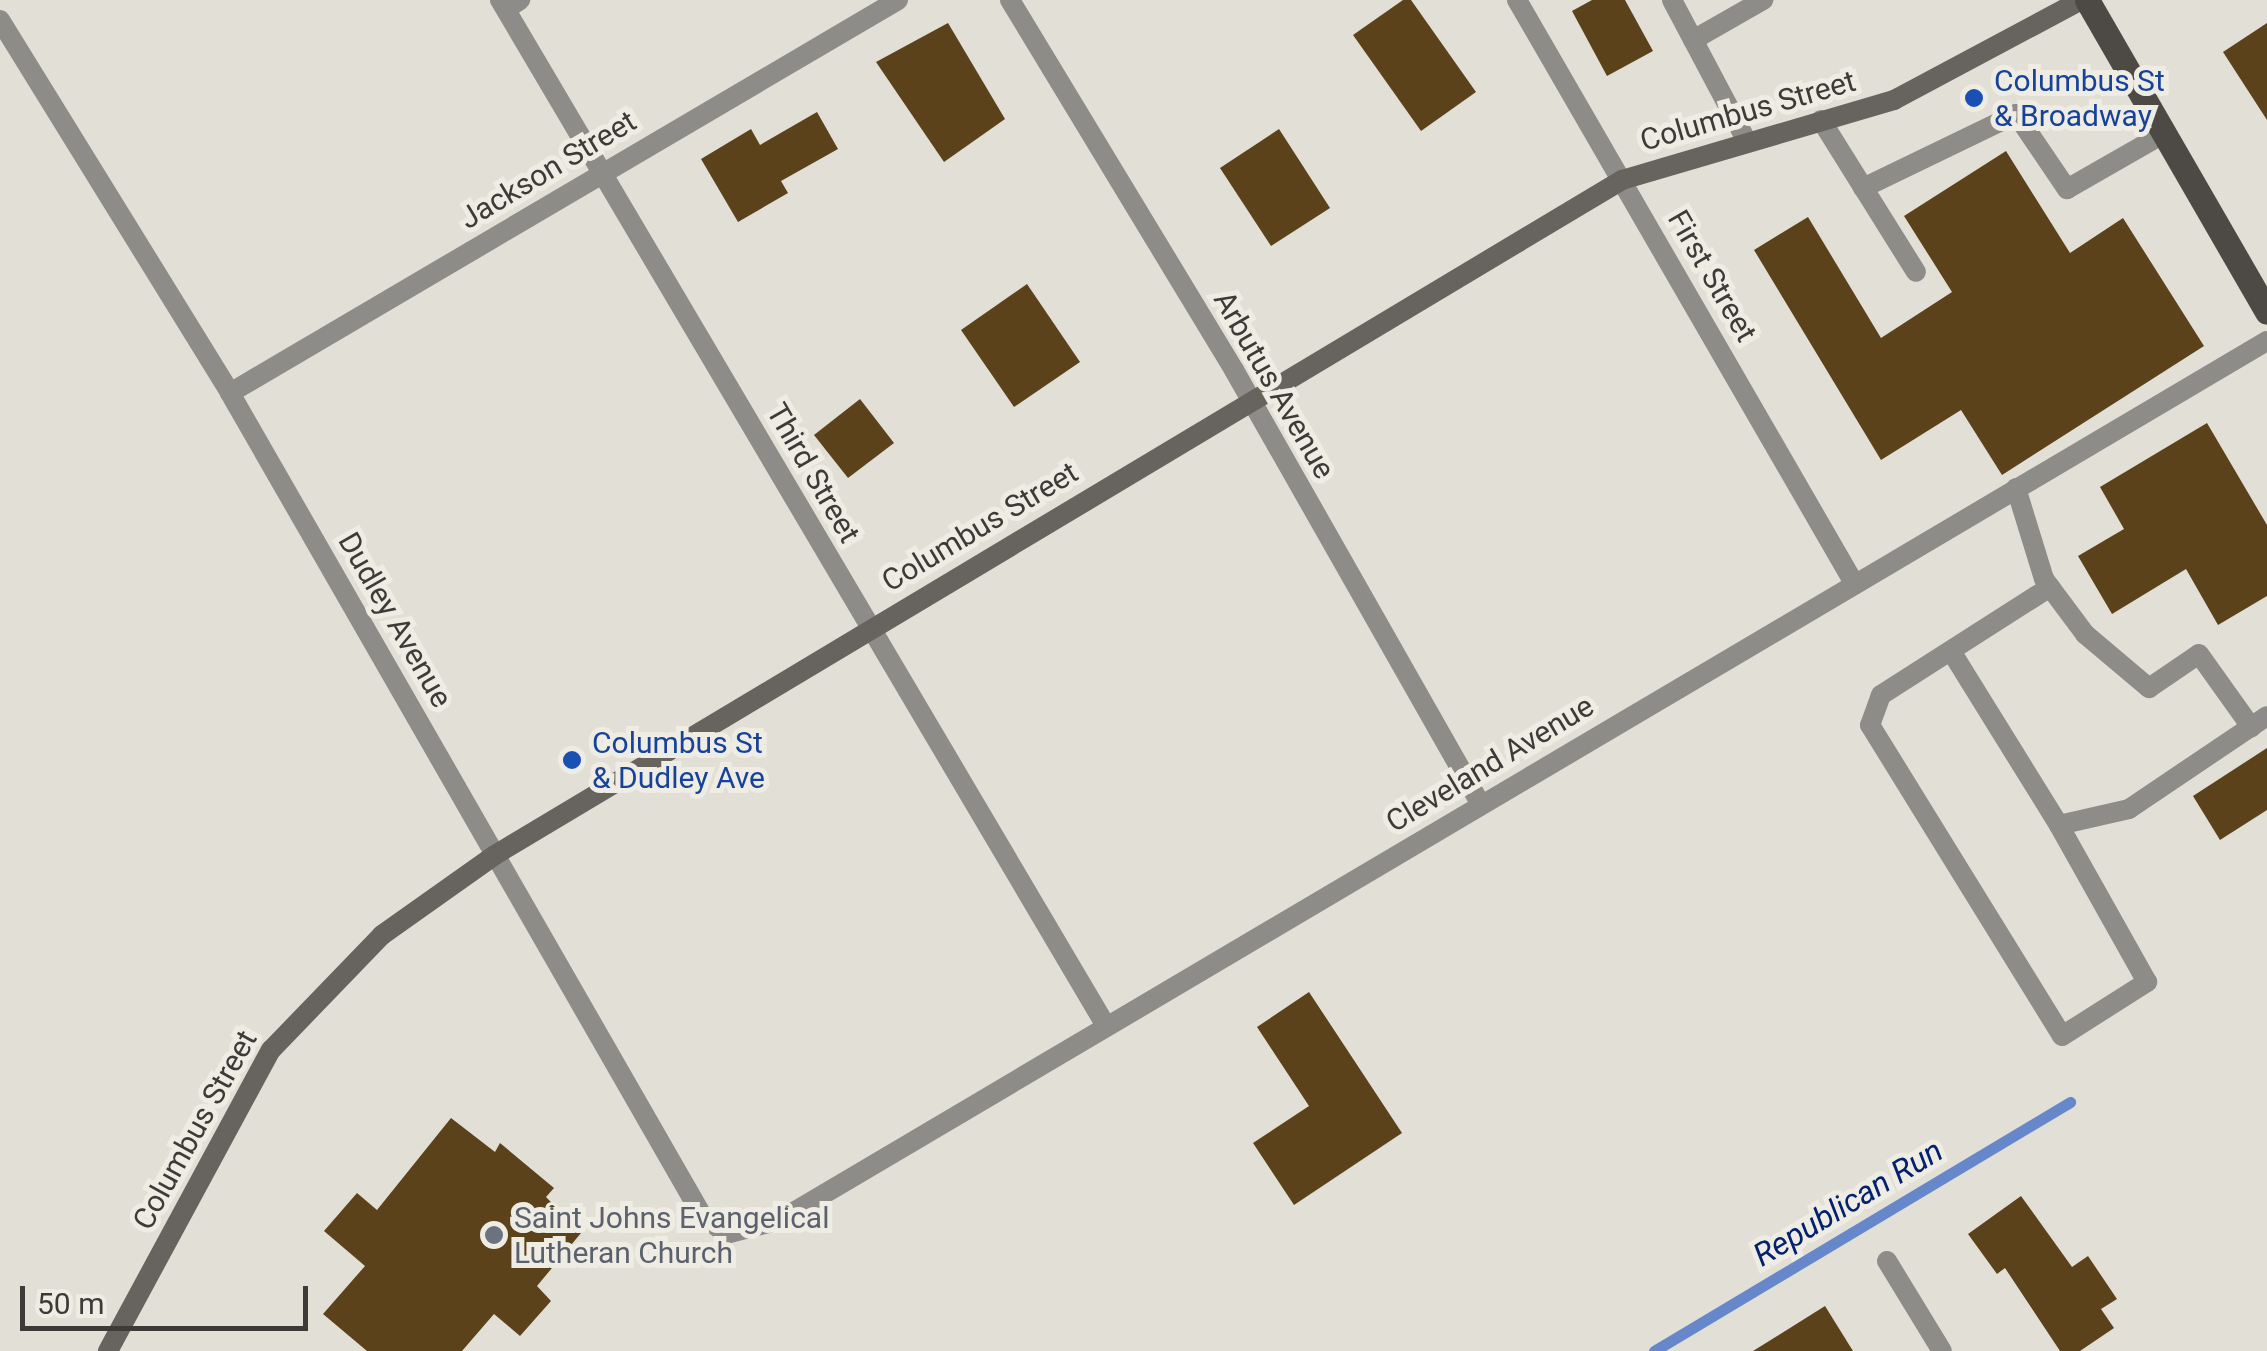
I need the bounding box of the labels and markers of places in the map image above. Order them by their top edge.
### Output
place label: Columbus St & Broadway [1994,63,2165,134]
marker: Columbus St & Broadway [1963,87,1985,109]
place label: Columbus St & Dudley Ave [592,725,765,796]
marker: Columbus St & Dudley Ave [561,749,583,771]
place label: Saint Johns Evangelical Lutheran Church [514,1200,829,1270]
marker: Saint Johns Evangelical Lutheran Church [483,1224,505,1246]

